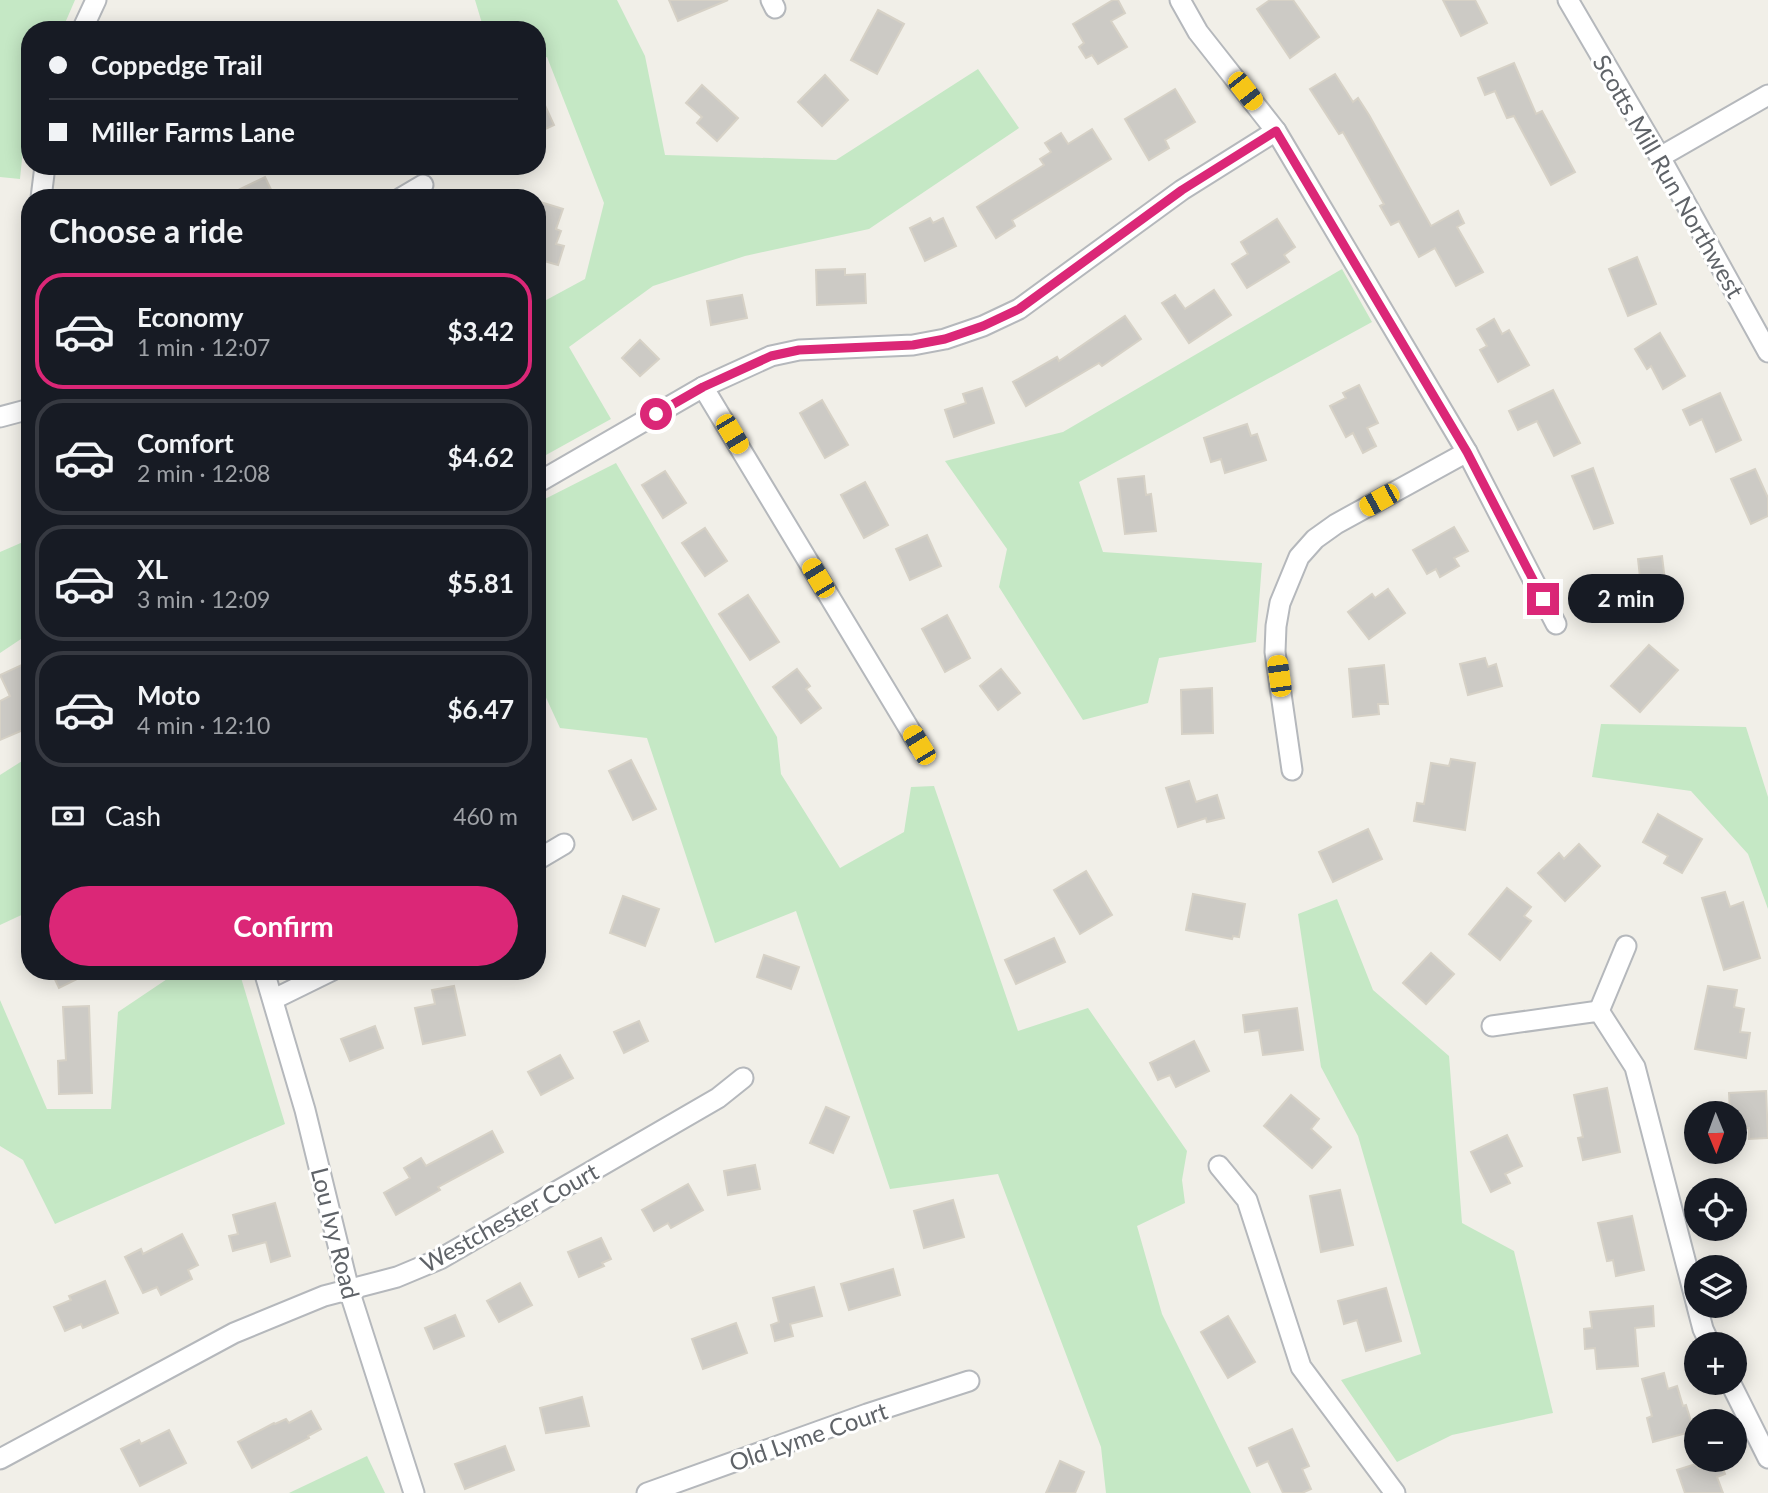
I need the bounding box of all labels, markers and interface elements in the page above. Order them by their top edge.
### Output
text: Coppedge Trail [91,49,263,81]
street label: Scotts Mill Run Northwest [1587,49,1751,303]
car [1224,68,1267,114]
text: Miller Farms Lane [91,116,295,148]
text: Choose a ride [49,211,243,250]
icon: car [53,300,116,363]
text: Economy [137,301,243,333]
text: $3.42 [448,315,514,347]
text: 1 min · 12:07 [137,333,270,361]
route start [640,398,672,430]
car [713,411,752,457]
icon: car [53,426,116,489]
text: Comfort [137,427,234,459]
text: $4.62 [448,441,514,473]
text: 2 min · 12:08 [137,459,270,487]
car [1356,481,1403,519]
icon: car [53,552,116,615]
text: XL [137,553,168,585]
car [799,555,838,601]
text: $5.81 [448,567,514,599]
callout: 2 min [1568,574,1683,624]
route end [1527,583,1559,615]
text: 2 min [1597,584,1655,612]
text: 3 min · 12:09 [137,585,270,613]
car [1266,654,1293,698]
icon: car [53,678,116,741]
text: Moto [137,679,200,711]
text: $6.47 [448,693,514,725]
text: 4 min · 12:10 [137,711,270,739]
car [900,722,939,768]
icon: cash [49,797,87,835]
text: Cash [105,800,161,832]
text: 460 m [453,802,518,830]
button: Confirm [49,886,518,966]
north arrow [1684,1101,1746,1164]
map controls [1684,1101,1747,1472]
street label: Westchester Court [415,1156,603,1278]
street label: Lou Ivy Road [306,1164,366,1302]
button: locate [1684,1178,1747,1241]
button: layers [1684,1255,1747,1318]
button: + [1684,1332,1747,1395]
street label: Old Lyme Court [725,1395,891,1477]
button: − [1684,1409,1747,1472]

